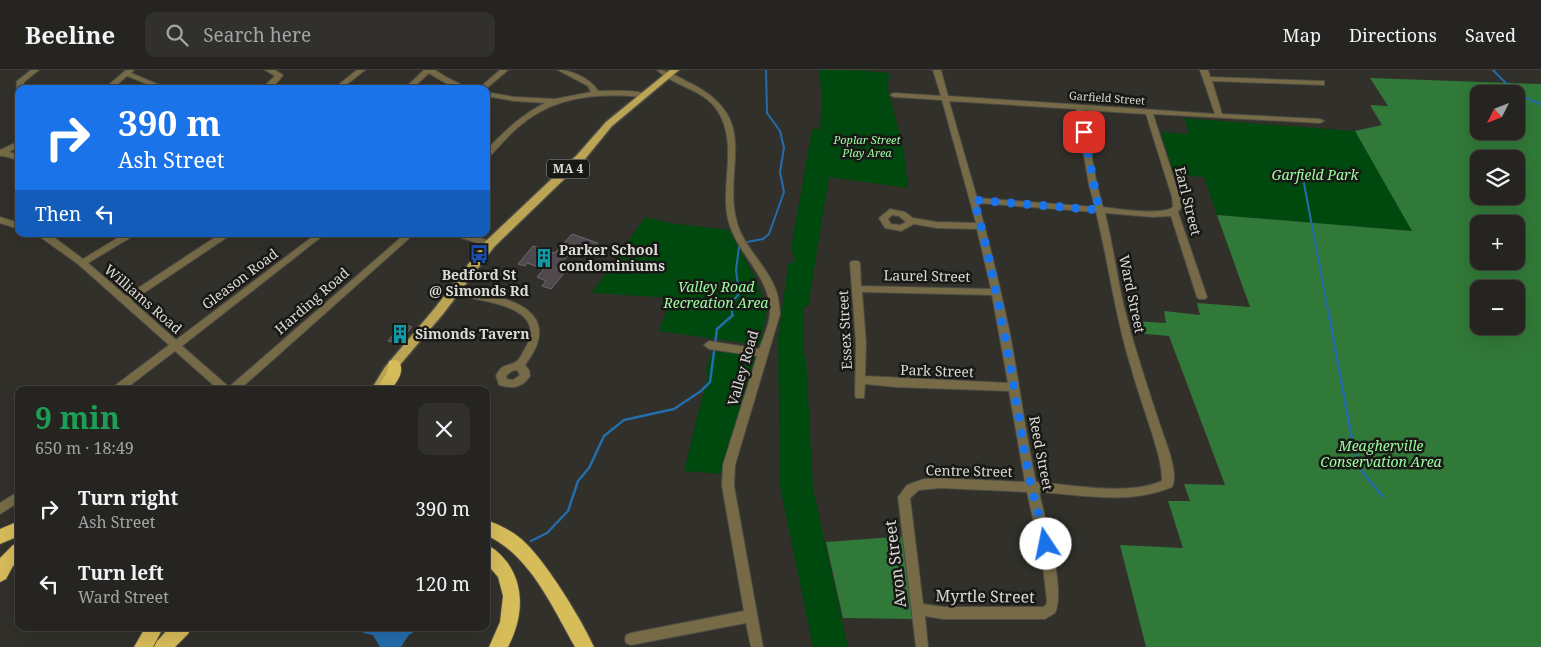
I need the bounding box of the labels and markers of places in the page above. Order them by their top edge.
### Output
pin [1063,111,1105,153]
place label: Parker School condominiums [559,240,665,275]
bus stop icon: Bedford St @ Simonds Rd [468,243,490,265]
building icon: Parker School condominiums [533,247,555,269]
place label: Bedford St @ Simonds Rd [429,265,529,300]
building icon: Simonds Tavern [389,323,411,345]
place label: Simonds Tavern [415,324,530,343]

